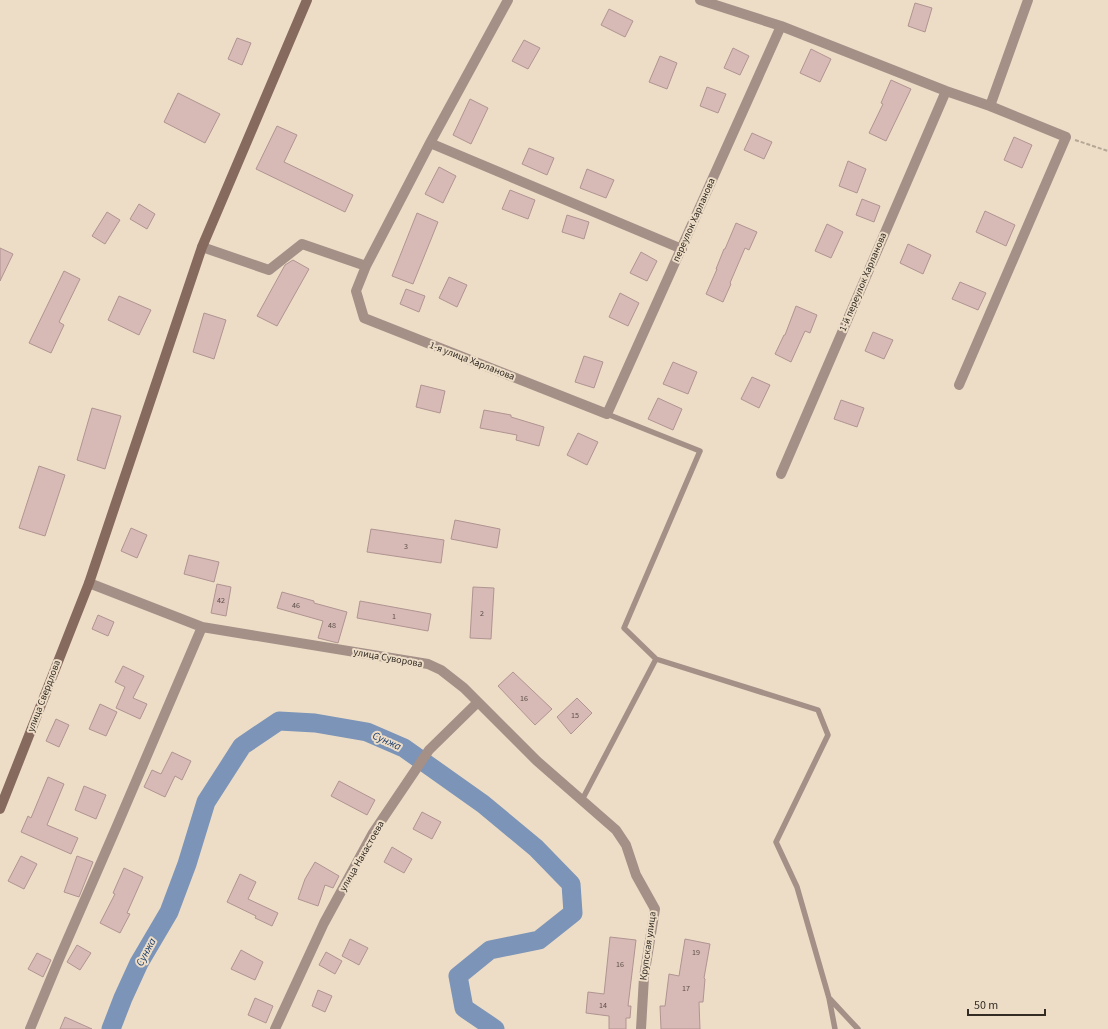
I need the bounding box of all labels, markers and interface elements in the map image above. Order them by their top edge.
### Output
street label: переулок Харланова [669,176,719,264]
street label: 1-й переулок Харланова [836,230,890,334]
street label: 1-я улица Харланова [427,338,517,384]
house number: 3 [404,541,408,552]
house number: 42 [217,595,225,606]
house number: 46 [292,600,300,611]
house number: 2 [480,608,484,619]
house number: 1 [392,611,396,622]
house number: 48 [328,620,336,631]
street label: улица Суворова [352,645,424,671]
street label: улица Свердлова [24,658,64,734]
house number: 16 [520,693,528,704]
house number: 15 [571,710,579,721]
water label: Сунжа [370,728,404,754]
street label: улица Накастоева [336,818,388,894]
street label: Крупская улица [636,911,660,981]
water label: Сунжа [132,935,160,969]
house number: 19 [692,947,700,958]
house number: 16 [616,959,624,970]
house number: 17 [682,983,690,994]
scale bar [968,991,1045,1017]
text: 50 m [974,997,998,1014]
house number: 14 [599,1000,607,1011]

